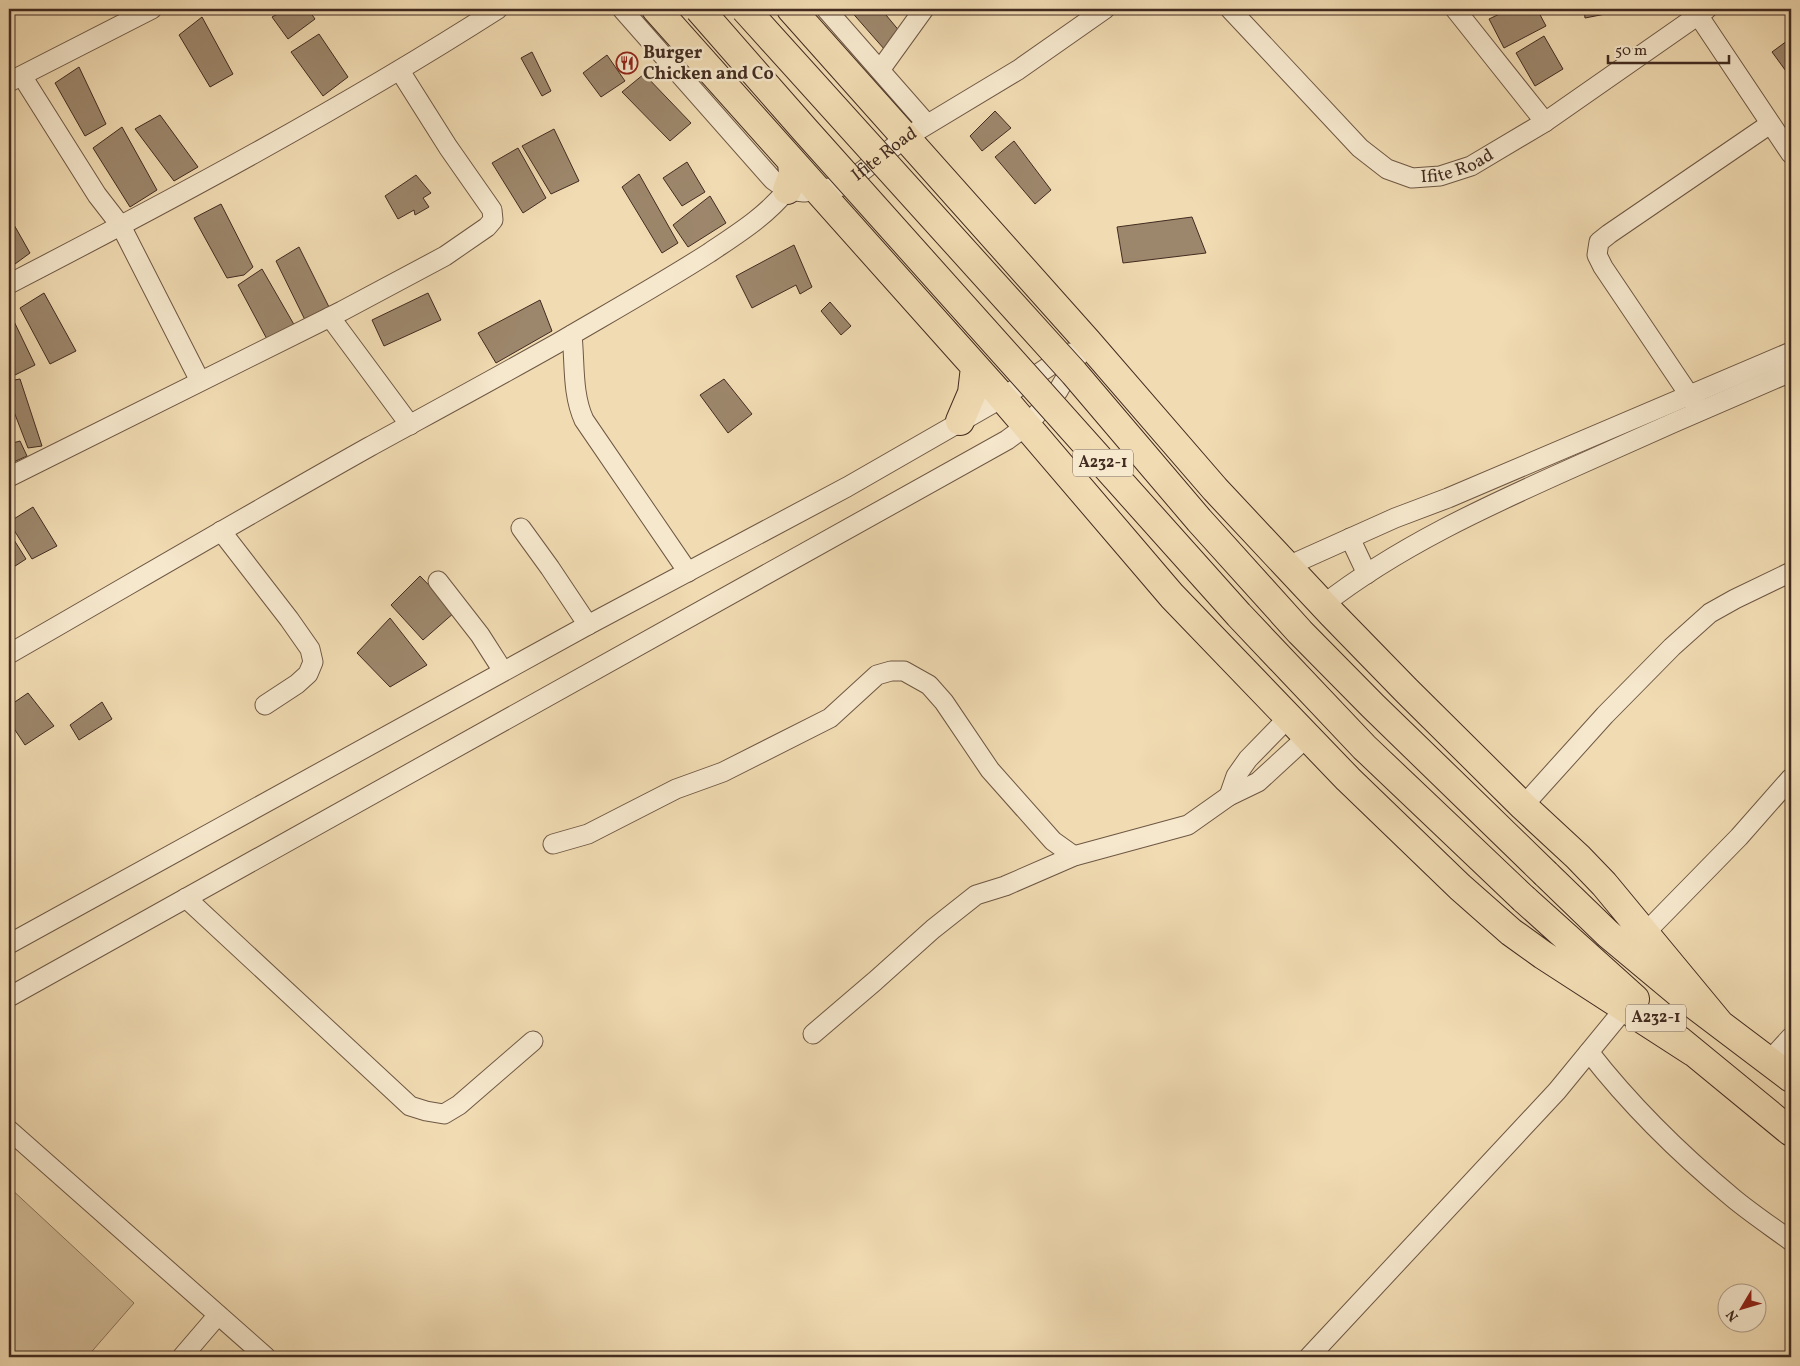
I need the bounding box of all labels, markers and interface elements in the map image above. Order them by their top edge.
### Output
scale bar [1608,32,1729,64]
place label: Burger Chicken and Co [643,41,774,87]
text: 50 m [1615,41,1647,62]
restaurant icon: Burger Chicken and Co [615,51,639,75]
street label: Ifite Road [846,121,922,187]
street label: Ifite Road [1420,143,1499,190]
road number: A232-1 [1073,449,1133,476]
road number: A232-1 [1626,1004,1686,1032]
north arrow [1718,1284,1768,1334]
text: N [1722,1305,1744,1325]

